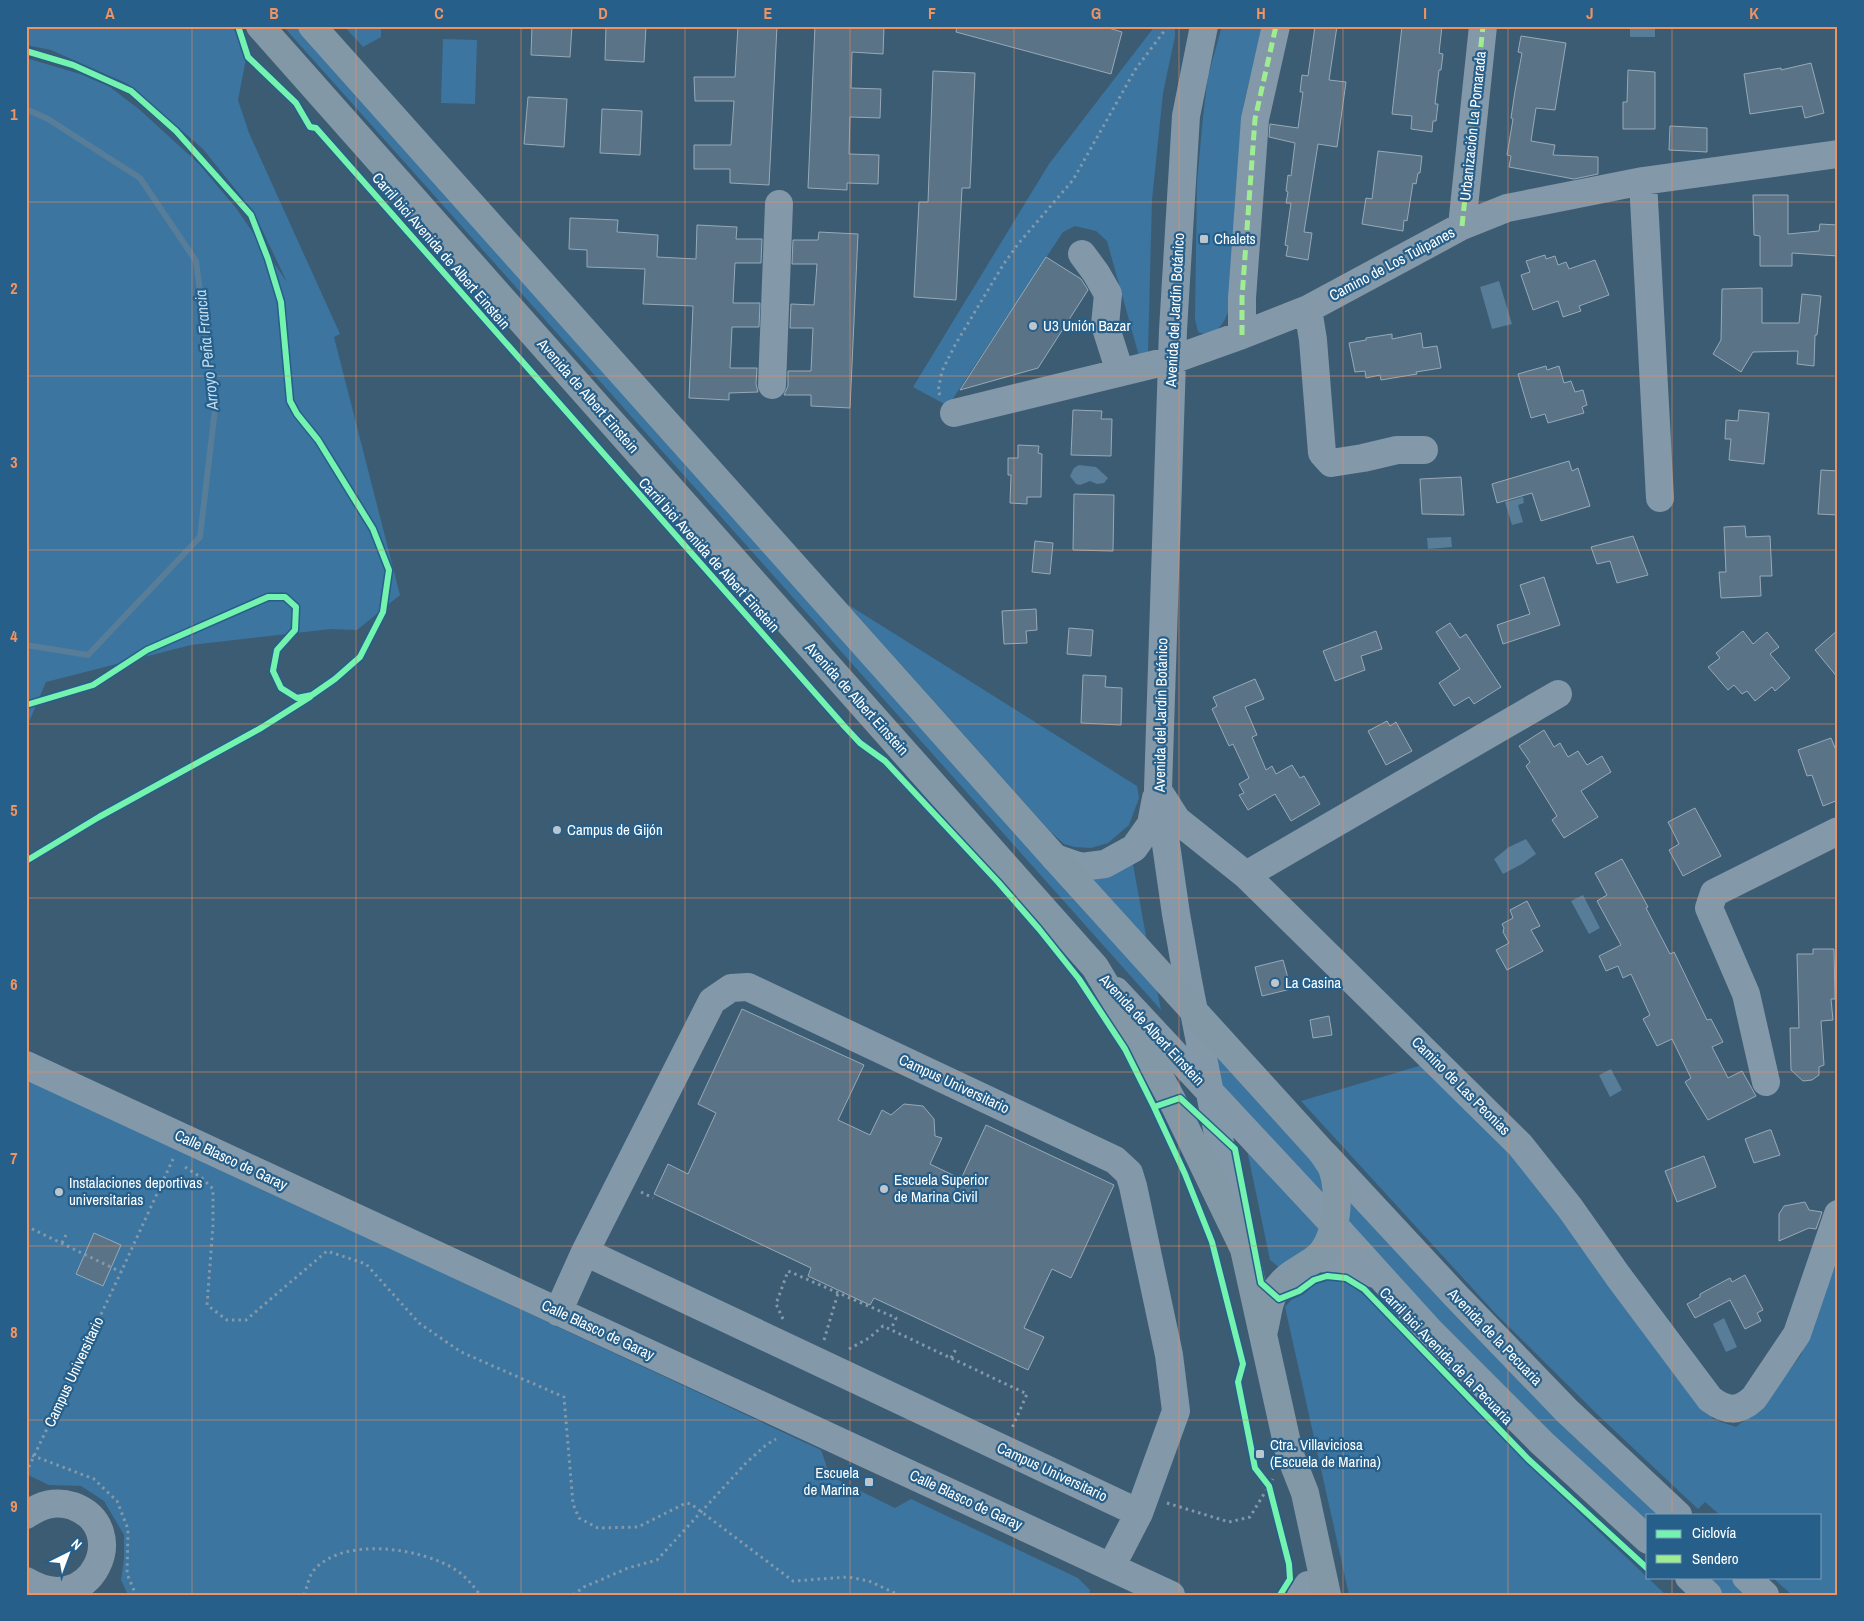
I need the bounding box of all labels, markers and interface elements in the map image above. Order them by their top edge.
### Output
text: A [105,2,115,24]
text: B [269,2,279,24]
text: C [434,2,444,24]
text: D [598,2,608,24]
text: E [764,2,773,24]
text: F [928,2,936,24]
text: G [1091,2,1101,24]
text: H [1256,2,1266,24]
text: I [1423,2,1427,24]
text: J [1586,2,1594,24]
text: K [1749,2,1759,24]
street label: Urbanización La Pomarada [1454,50,1491,202]
text: 1 [10,103,18,125]
street label: Carril bici Avenida de Albert Einstein [367,168,515,334]
street label: Camino de Los Tulipanes [1325,222,1458,306]
place label: Chalets [1214,228,1256,249]
street label: Avenida del Jardín Botánico [1160,232,1189,389]
marker: Chalets [1198,233,1210,245]
text: 2 [10,277,18,299]
water label: Arroyo Peña Francia [189,289,223,412]
place label: U3 Unión Bazar [1043,315,1131,336]
marker: U3 Unión Bazar [1027,320,1039,332]
street label: Avenida de Albert Einstein [532,333,644,457]
text: 3 [10,451,18,473]
street label: Carril bici Avenida de Albert Einstein [634,473,785,637]
text: 4 [10,625,18,647]
street label: Avenida de Albert Einstein [800,637,914,760]
street label: Avenida del Jardín Botánico [1149,637,1172,793]
text: 5 [10,799,18,821]
place label: Campus de Gijón [567,819,663,840]
marker: Campus de Gijón [551,824,563,836]
street label: Avenida de Albert Einstein [1094,969,1210,1090]
place label: La Casina [1285,972,1341,993]
text: 6 [10,973,18,995]
marker: La Casina [1269,977,1281,989]
street label: Camino de Las Peonias [1407,1032,1515,1140]
street label: Campus Universitario [896,1049,1013,1118]
street label: Calle Blasco de Garay [171,1124,292,1195]
text: 7 [10,1147,18,1169]
place label: Escuela Superior de Marina Civil [894,1169,988,1207]
place label: Instalaciones deportivas universitarias [69,1172,202,1210]
marker: Escuela Superior de Marina Civil [878,1183,890,1195]
marker: Instalaciones deportivas universitarias [53,1186,65,1198]
street label: Carril bici Avenida de la Pecuaria [1375,1282,1518,1429]
street label: Avenida de la Pecuaria [1443,1283,1547,1390]
street label: Calle Blasco de Garay [538,1294,659,1365]
street label: Campus Universitario [39,1313,108,1430]
text: 8 [10,1321,18,1343]
place label: Ctra. Villaviciosa (Escuela de Marina) [1270,1434,1381,1472]
street label: Campus Universitario [994,1437,1111,1506]
marker: Ctra. Villaviciosa (Escuela de Marina) [1254,1448,1266,1460]
place label: Escuela de Marina [804,1462,859,1500]
street label: Calle Blasco de Garay [906,1464,1027,1535]
marker: Escuela de Marina [863,1476,875,1488]
text: 9 [10,1495,18,1517]
legend [1646,1514,1822,1578]
text: Ciclovía [1692,1522,1737,1543]
north arrow [42,1528,92,1578]
text: N [68,1535,86,1554]
text: Sendero [1692,1548,1739,1569]

